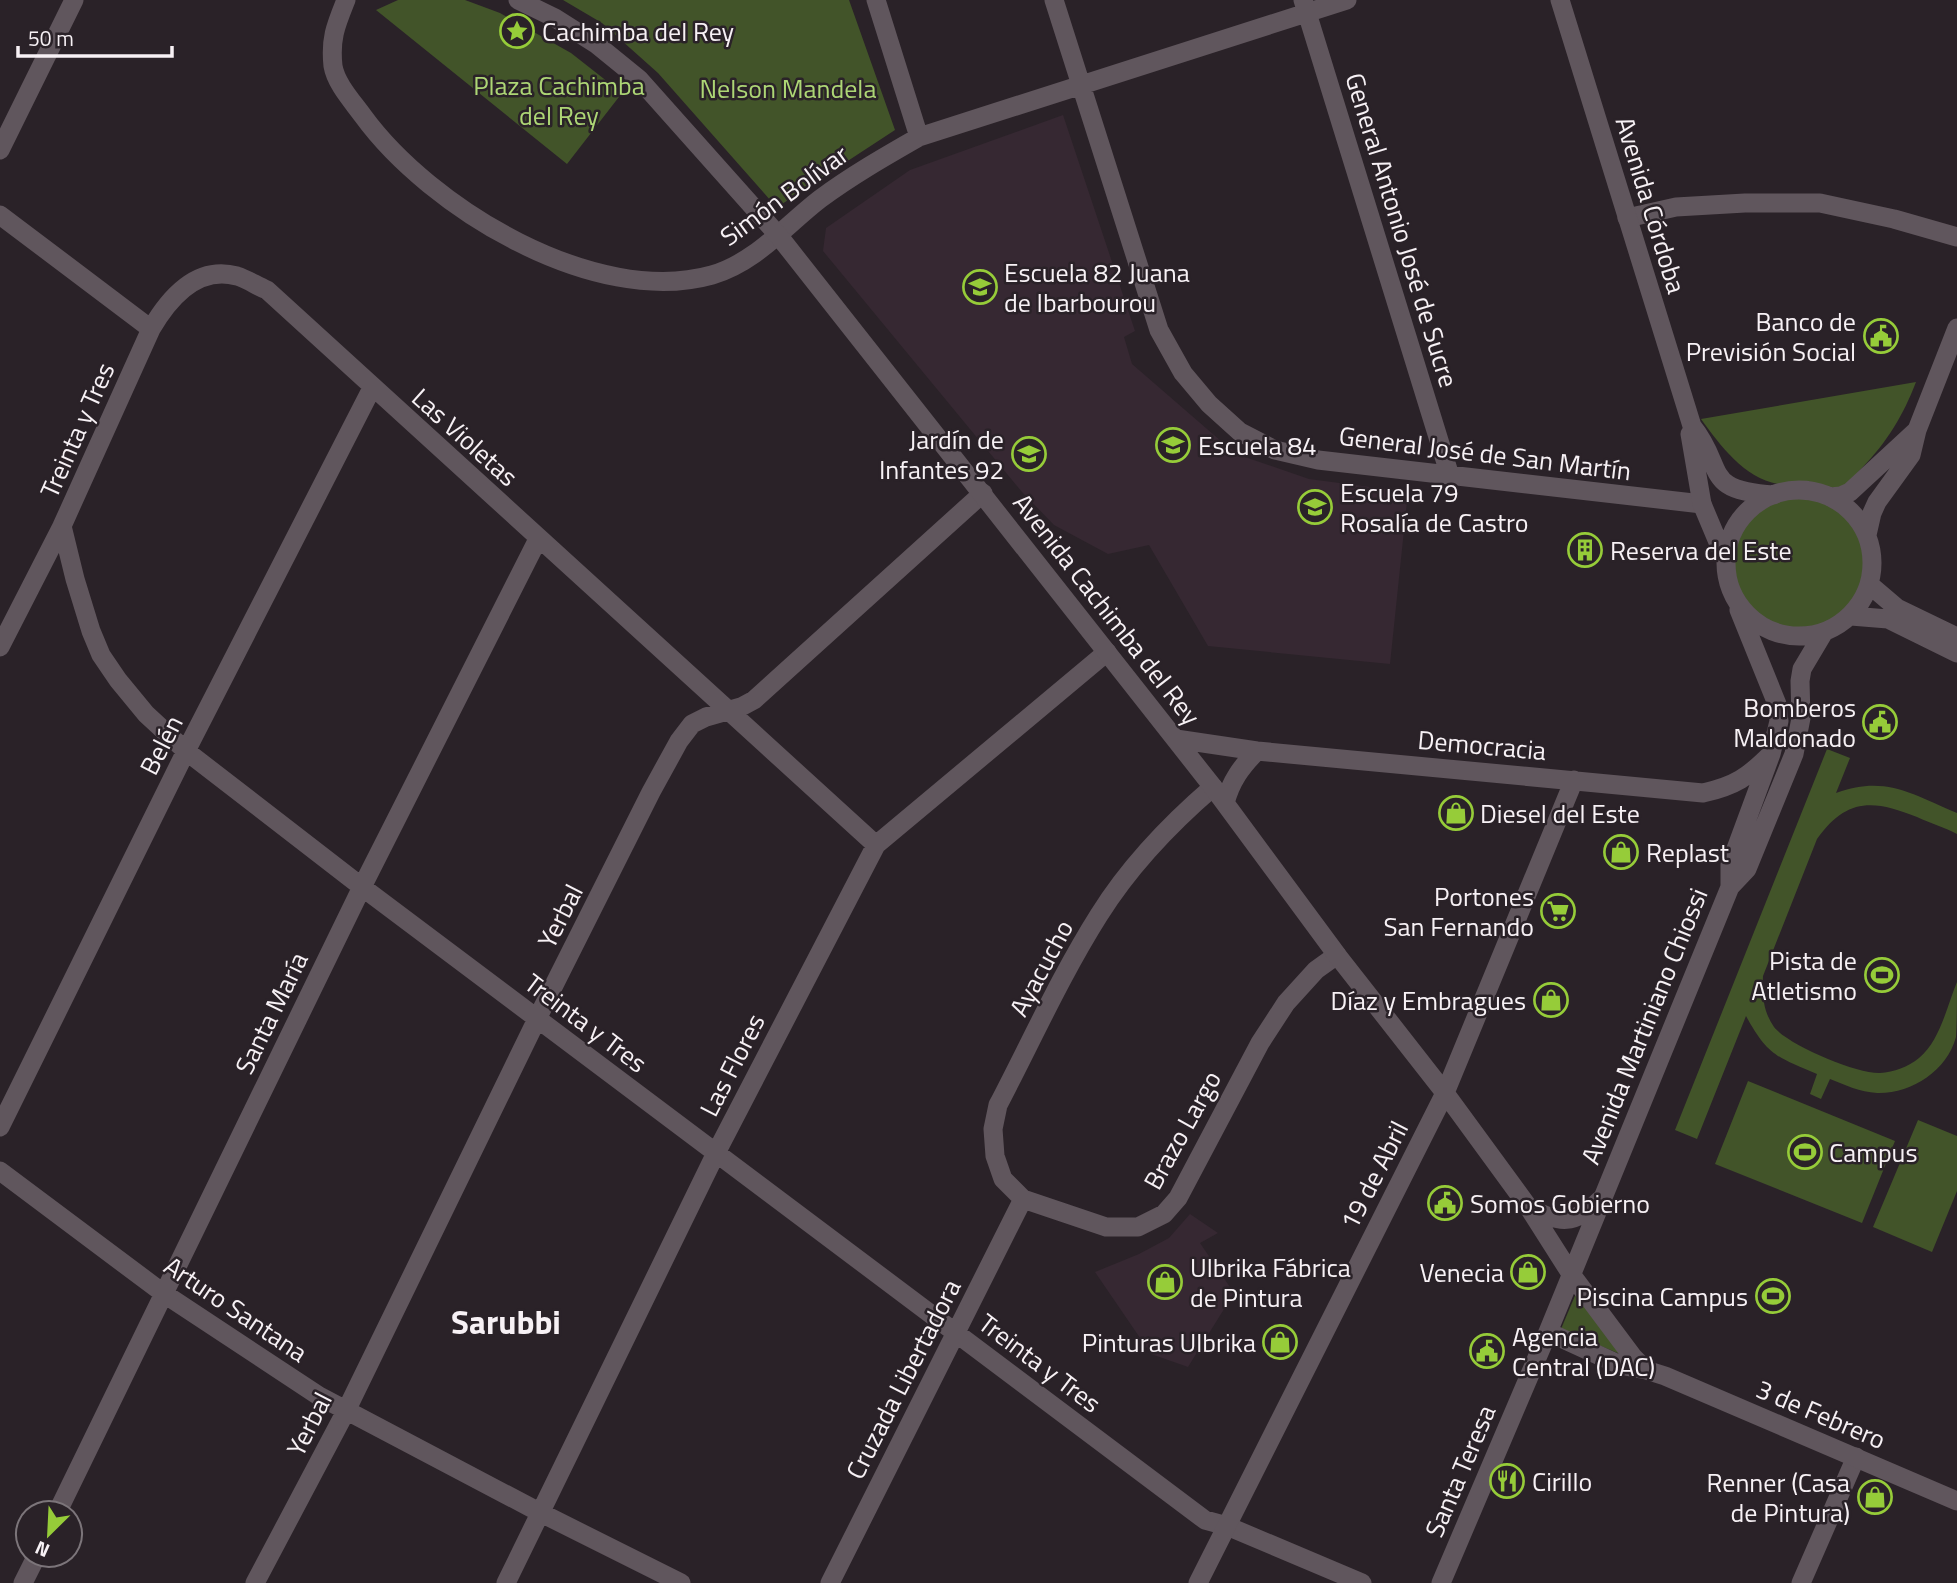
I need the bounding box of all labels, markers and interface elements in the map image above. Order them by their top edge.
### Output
place icon: Cachimba del Rey [498,12,536,50]
place label: Cachimba del Rey [542,12,734,51]
scale bar [18,14,172,58]
text: 50 m [28,22,74,54]
park label: Plaza Cachimba del Rey [473,66,645,135]
street label: General Antonio José de Sucre [1336,68,1468,392]
park label: Nelson Mandela [700,69,876,108]
street label: Avenida Córdoba [1606,112,1696,298]
street label: Simón Bolívar [712,135,856,255]
place label: Escuela 82 Juana de Ibarbourou [1004,253,1190,322]
school or university icon: Escuela 82 Juana de Ibarbourou [961,268,999,306]
place label: Banco de Previsión Social [1686,302,1856,371]
public building icon: Banco de Previsión Social [1862,317,1900,355]
street label: Treinta y Tres [30,356,124,504]
street label: Las Violetas [403,379,527,495]
street label: General José de San Martín [1337,416,1633,490]
place label: Jardín de Infantes 92 [879,420,1004,489]
school or university icon: Escuela 84 [1154,426,1192,464]
place label: Escuela 84 [1198,426,1317,465]
school or university icon: Jardín de Infantes 92 [1010,435,1048,473]
place label: Escuela 79 Rosalía de Castro [1340,473,1529,542]
street label: Avenida Cachimba del Rey [1004,485,1210,733]
school or university icon: Escuela 79 Rosalía de Castro [1296,488,1334,526]
building icon: Reserva del Este [1566,531,1604,569]
place label: Reserva del Este [1610,531,1792,570]
place label: Bomberos Maldonado [1733,688,1856,757]
public building icon: Bomberos Maldonado [1861,703,1899,741]
street label: Belén [129,708,193,782]
street label: Democracia [1416,720,1548,770]
shop icon: Diesel del Este [1437,794,1475,832]
place label: Diesel del Este [1480,794,1640,833]
shop icon: Replast [1602,833,1640,871]
place label: Replast [1646,833,1729,872]
street label: Yerbal [527,877,593,955]
place label: Portones San Fernando [1383,877,1534,946]
street label: Avenida Martiniano Chiossi [1571,882,1717,1170]
supermarket icon: Portones San Fernando [1539,892,1577,930]
street label: Ayacucho [999,913,1083,1023]
place label: Pista de Atletismo [1751,941,1857,1010]
street label: Santa María [225,945,317,1081]
sports icon: Pista de Atletismo [1863,956,1901,994]
street label: Treinta y Tres [517,964,655,1082]
place label: Díaz y Embragues [1330,981,1526,1020]
shop icon: Díaz y Embragues [1532,981,1570,1019]
street label: Las Flores [690,1007,774,1123]
street label: Brazo Largo [1133,1063,1231,1197]
street label: 19 de Abril [1330,1114,1418,1236]
sports icon: Campus [1786,1133,1824,1171]
place label: Campus [1829,1133,1918,1172]
public building icon: Somos Gobierno [1426,1184,1464,1222]
place label: Somos Gobierno [1470,1184,1650,1223]
street label: Arturo Santana [156,1246,316,1372]
place label: Ulbrika Fábrica de Pintura [1190,1248,1351,1317]
place label: Venecia [1419,1253,1504,1292]
shop icon: Venecia [1509,1253,1547,1291]
shop icon: Ulbrika Fábrica de Pintura [1146,1263,1184,1301]
street label: Cruzada Libertadora [836,1272,970,1486]
place label: Piscina Campus [1577,1277,1748,1316]
sports icon: Piscina Campus [1754,1277,1792,1315]
district label: Sarubbi [451,1297,561,1347]
street label: Treinta y Tres [971,1304,1109,1422]
place label: Agencia Central (DAC) [1512,1317,1655,1386]
place label: Pinturas Ulbrika [1082,1323,1256,1362]
shop icon: Pinturas Ulbrika [1261,1323,1299,1361]
public building icon: Agencia Central (DAC) [1468,1332,1506,1370]
street label: 3 de Febrero [1750,1369,1892,1459]
street label: Yerbal [276,1385,342,1463]
street label: Santa Teresa [1415,1399,1505,1543]
restaurant icon: Cirillo [1488,1462,1526,1500]
place label: Cirillo [1532,1462,1592,1501]
place label: Renner (Casa de Pintura) [1706,1463,1850,1532]
shop icon: Renner (Casa de Pintura) [1856,1478,1894,1516]
north arrow [14,1499,84,1569]
text: N [30,1534,54,1566]

